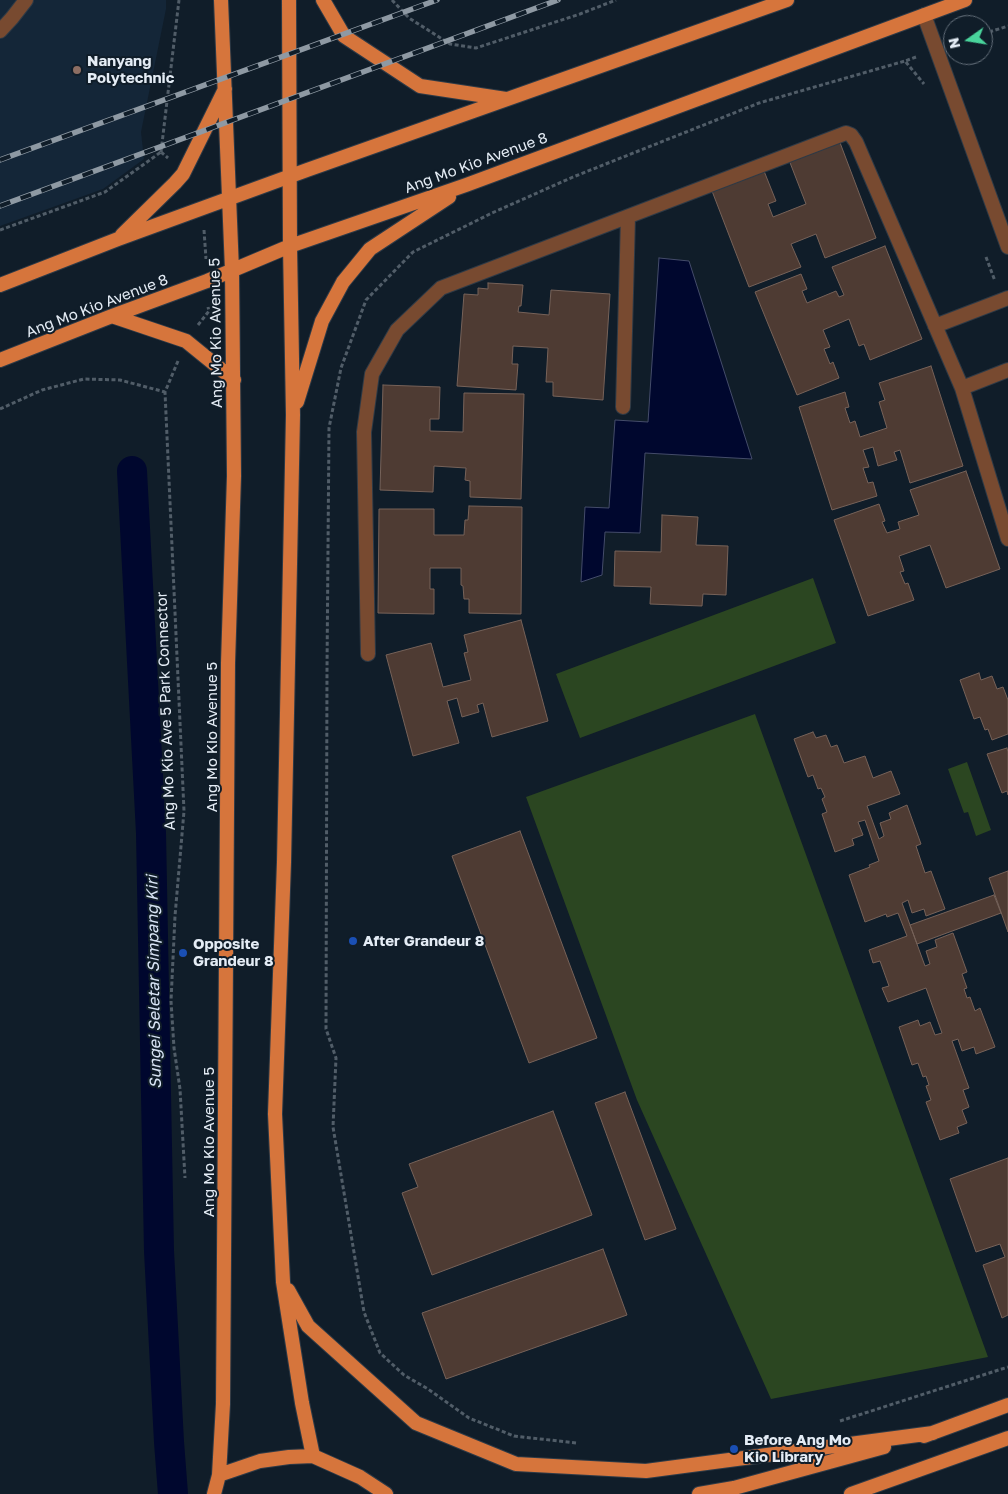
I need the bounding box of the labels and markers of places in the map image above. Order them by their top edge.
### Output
place label: Nanyang Polytechnic [87,52,174,87]
marker: Nanyang Polytechnic [71,64,83,76]
place label: After Grandeur 8 [363,932,484,950]
place label: Opposite Grandeur 8 [193,935,274,970]
marker: After Grandeur 8 [347,935,359,947]
marker: Opposite Grandeur 8 [177,947,189,959]
place label: Before Ang Mo Kio Library [744,1431,851,1466]
marker: Before Ang Mo Kio Library [728,1443,740,1455]

